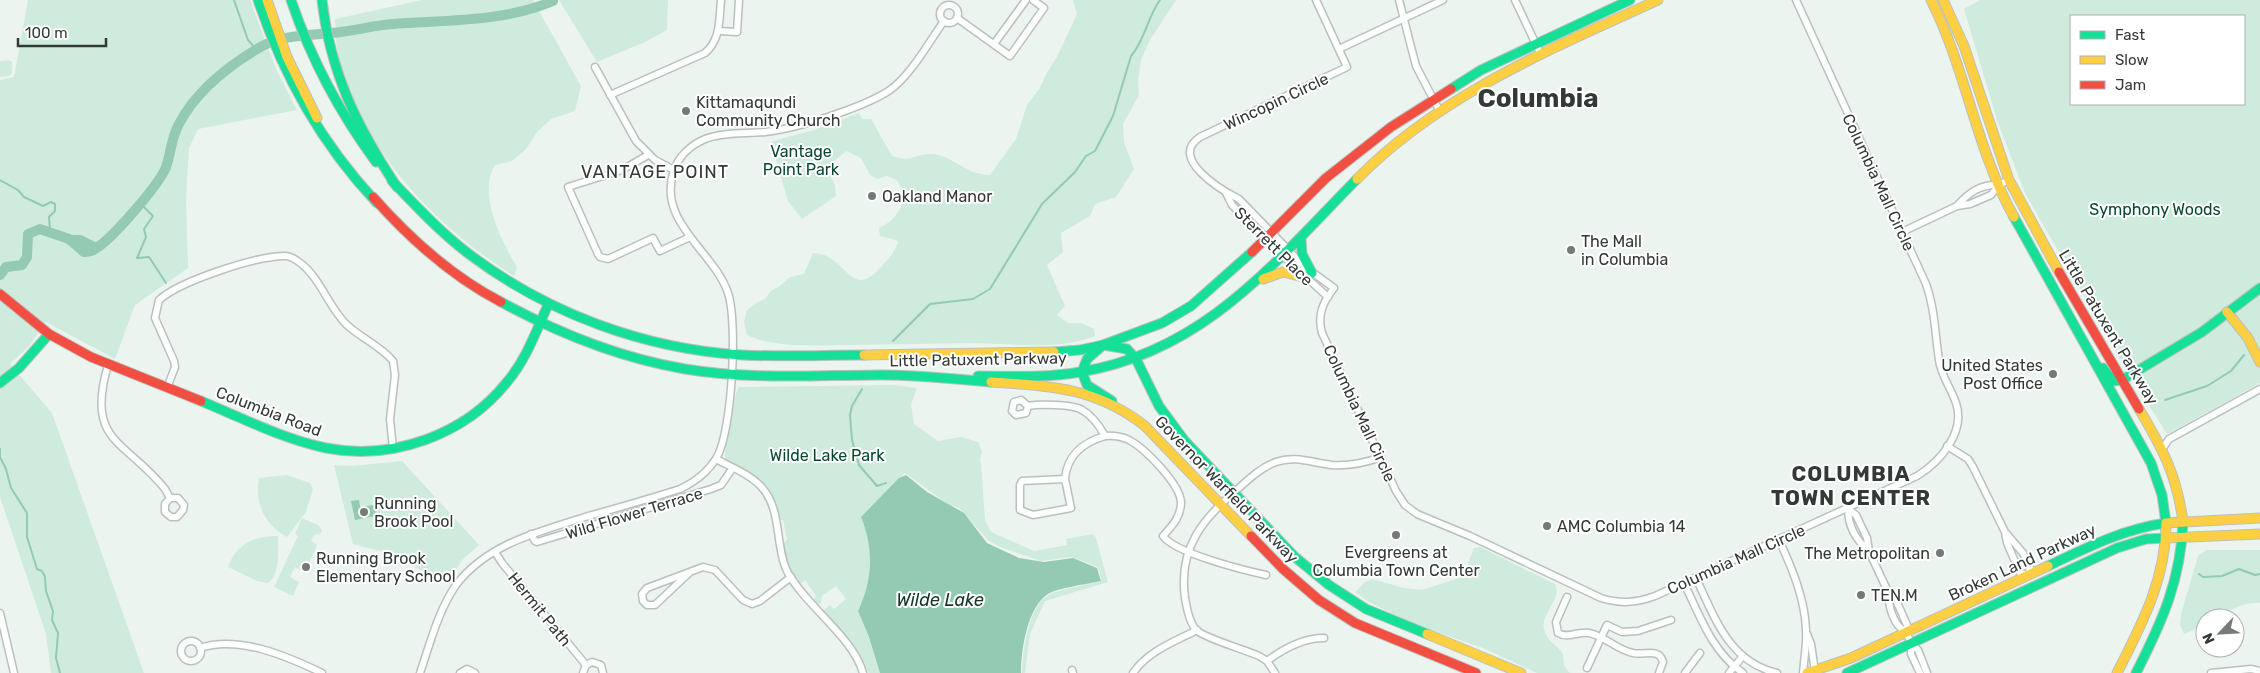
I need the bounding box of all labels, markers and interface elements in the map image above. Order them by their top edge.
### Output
scale bar [18,15,105,47]
legend [2070,15,2245,105]
text: 100 m [25,24,67,42]
text: Fast [2115,26,2145,44]
text: Slow [2115,51,2148,69]
street label: Wincopin Circle [1221,69,1332,134]
text: Jam [2115,76,2146,94]
district label: Columbia [1477,83,1599,114]
place label: Kittamaqundi Community Church [696,93,841,130]
marker: Kittamaqundi Community Church [680,105,692,117]
street label: Columbia Mall Circle [1838,111,1919,254]
park label: Vantage Point Park [763,142,840,179]
district label: VANTAGE POINT [581,161,729,183]
place label: Oakland Manor [882,187,992,206]
marker: Oakland Manor [866,190,878,202]
park label: Symphony Woods [2089,200,2221,219]
street label: Sterrett Place [1230,203,1317,290]
place label: The Mall in Columbia [1581,232,1668,269]
marker: The Mall in Columbia [1565,244,1577,256]
street label: Little Patuxent Parkway [2055,246,2162,408]
street label: Columbia Mall Circle [1319,342,1400,485]
street label: Little Patuxent Parkway [889,348,1067,371]
place label: United States Post Office [1941,356,2043,393]
marker: United States Post Office [2047,368,2059,380]
street label: Columbia Road [213,383,324,440]
street label: Governor Warfield Parkway [1151,412,1302,567]
park label: Wilde Lake Park [770,446,885,465]
district label: COLUMBIA TOWN CENTER [1771,461,1931,510]
street label: Wild Flower Terrace [563,484,705,543]
place label: Running Brook Pool [374,494,453,531]
marker: Running Brook Pool [358,506,370,518]
place label: AMC Columbia 14 [1557,517,1686,536]
marker: AMC Columbia 14 [1541,520,1553,532]
street label: Columbia Mall Circle [1664,520,1808,598]
street label: Broken Land Parkway [1945,520,2099,605]
marker: Evergreens at Columbia Town Center [1390,529,1402,541]
place label: Evergreens at Columbia Town Center [1313,543,1479,580]
place label: The Metropolitan [1804,544,1930,563]
marker: The Metropolitan [1934,547,1946,559]
place label: Running Brook Elementary School [316,549,456,586]
marker: Running Brook Elementary School [300,561,312,573]
street label: Hermit Path [504,569,575,650]
place label: TEN.M [1871,586,1918,605]
water label: Wilde Lake [896,589,984,611]
marker: TEN.M [1855,589,1867,601]
north arrow [2195,608,2245,658]
text: N [2199,630,2219,646]

